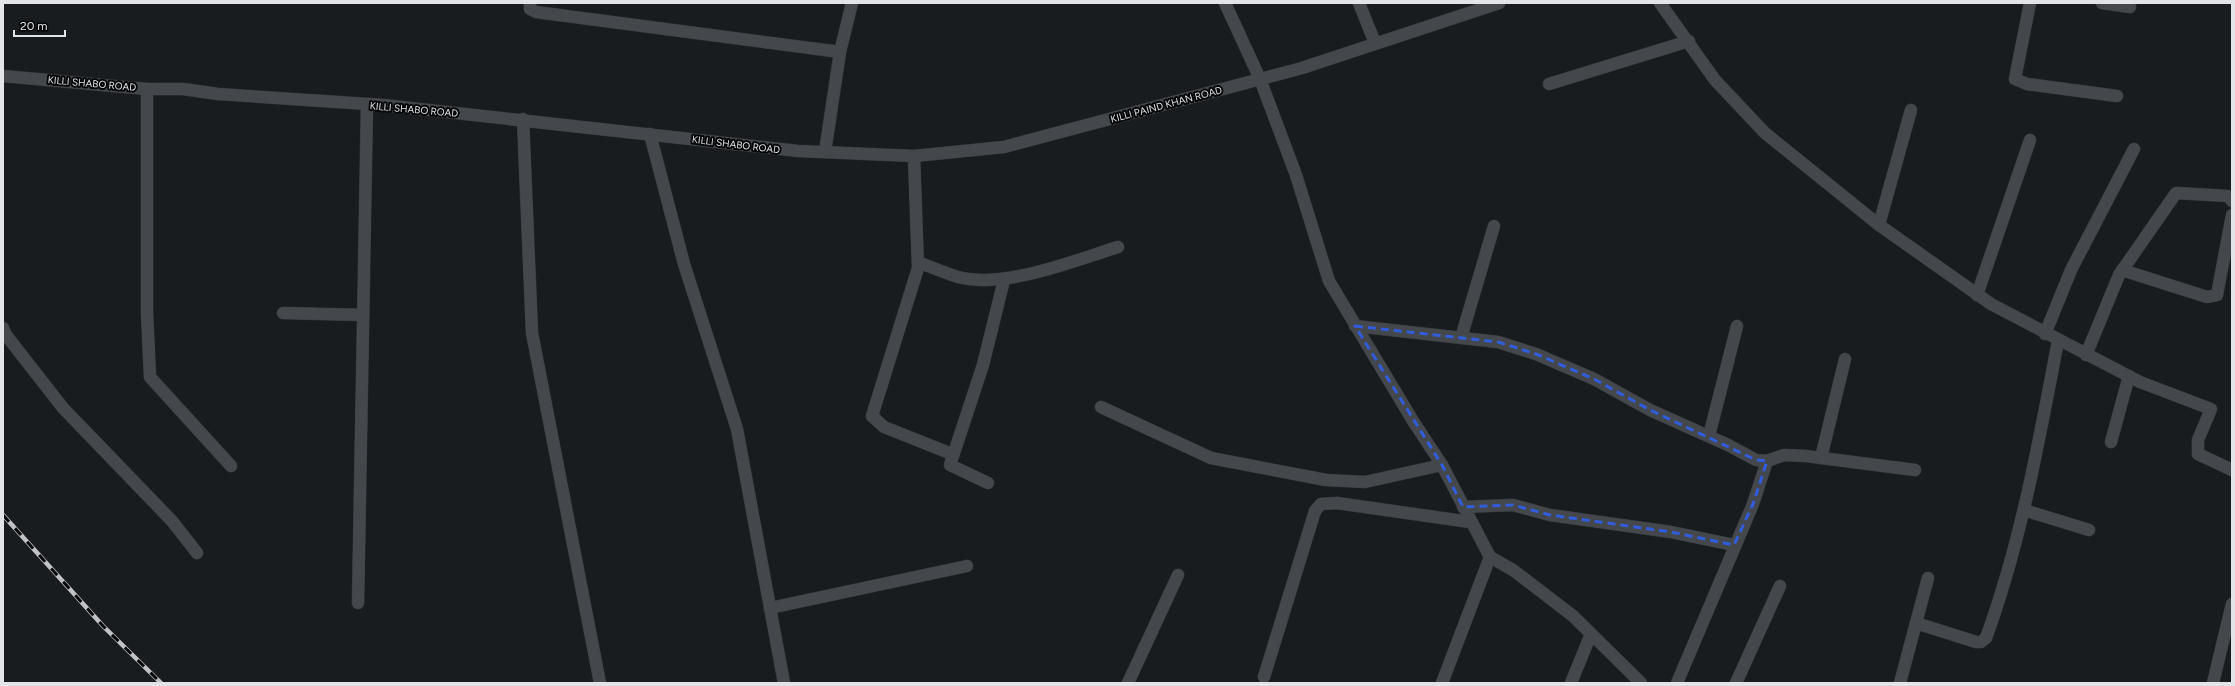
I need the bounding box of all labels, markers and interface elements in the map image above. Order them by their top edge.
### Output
scale bar [14,12,65,38]
text: 20 m [20,19,48,33]
street label: KILLI SHABO ROAD [47,73,137,94]
street label: KILLI PAIND KHAN ROAD [1109,83,1223,126]
street label: KILLI SHABO ROAD [369,99,459,120]
street label: KILLI SHABO ROAD [691,133,781,156]

